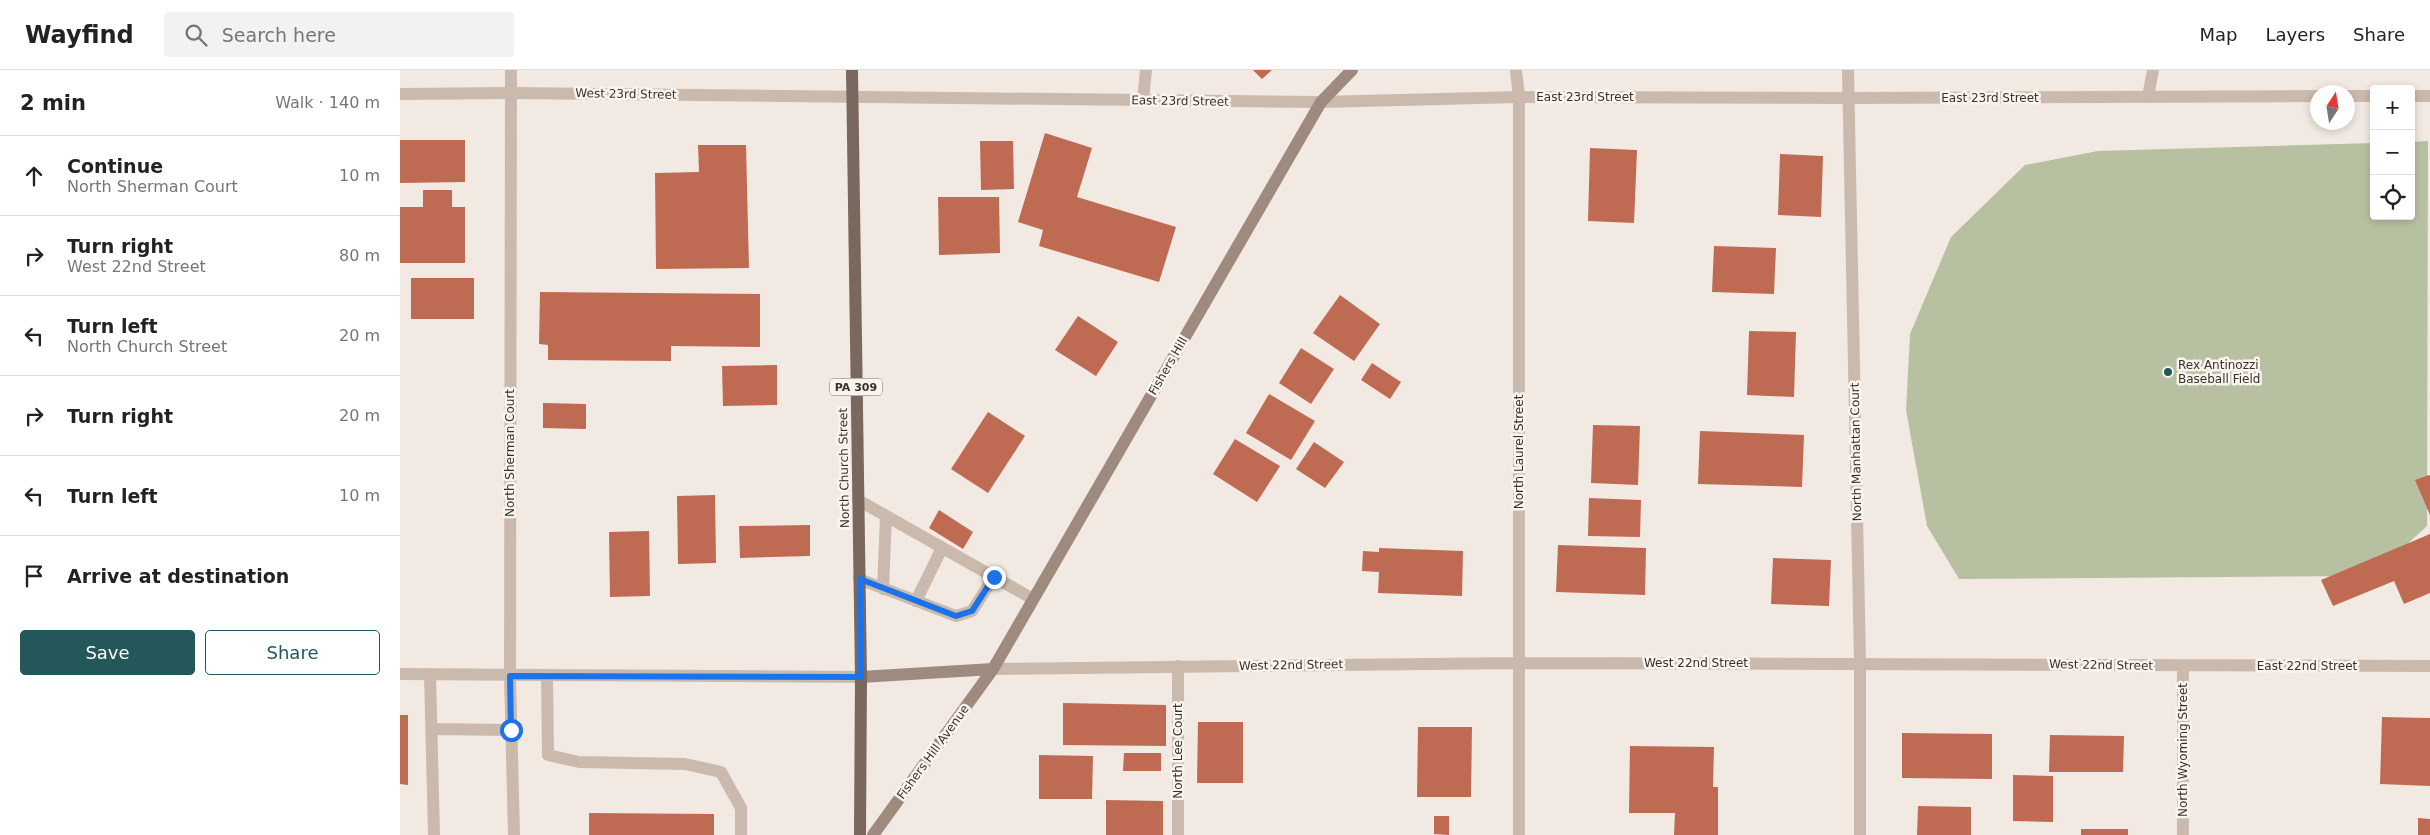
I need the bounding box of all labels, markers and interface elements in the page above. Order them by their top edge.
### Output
search box [164,12,514,57]
text: Wayfind [25,21,134,49]
icon: search [182,21,210,49]
text: Search here [222,24,336,46]
text: Map [2199,24,2237,45]
text: Layers [2265,24,2325,45]
text: Share [2353,24,2405,45]
north arrow [2310,85,2355,130]
map controls [2370,85,2415,220]
button: + [2370,85,2415,130]
street label: West 23rd Street [575,86,677,102]
street label: East 23rd Street [1536,90,1634,104]
text: 2 min [20,91,86,115]
street label: East 23rd Street [1941,91,2039,105]
text: Walk · 140 m [275,93,380,112]
street label: East 23rd Street [1131,93,1229,109]
button: − [2370,130,2415,175]
text: Continue [67,155,163,177]
icon: ahead [20,162,48,190]
text: 10 m [339,166,380,185]
button: locate [2370,175,2415,220]
text: North Sherman Court [67,177,238,196]
text: Turn right [67,235,173,257]
icon: right [20,242,48,270]
text: 80 m [339,246,380,265]
text: West 22nd Street [67,257,206,276]
text: Turn left [67,315,158,337]
icon: left [20,322,48,350]
text: 20 m [339,326,380,345]
street label: Fishers Hill [1146,335,1190,397]
text: North Church Street [67,337,227,356]
place label: Rex Antinozzi Baseball Field [2178,358,2260,386]
marker: Rex Antinozzi Baseball Field [2162,366,2174,378]
road number: PA 309 [830,378,882,396]
street label: North Manhattan Court [1848,382,1864,522]
street label: North Sherman Court [503,389,517,517]
street label: North Laurel Street [1512,394,1526,509]
icon: right [20,402,48,430]
text: Turn right [67,405,173,427]
text: 20 m [339,406,380,425]
street label: North Church Street [836,408,852,528]
icon: left [20,482,48,510]
text: Turn left [67,485,158,507]
text: 10 m [339,486,380,505]
icon: arrive [20,562,48,590]
text: Arrive at destination [67,565,289,587]
route end [983,566,1006,589]
button: Save [20,630,195,675]
button: Share [205,630,380,675]
street label: West 22nd Street [1644,656,1748,670]
street label: West 22nd Street [1239,657,1343,673]
street label: West 22nd Street [2049,657,2153,673]
street label: East 22nd Street [2257,659,2358,673]
street label: North Wyoming Street [2176,683,2190,817]
street label: Fishers Hill Avenue [894,702,972,802]
street label: North Lee Court [1171,703,1185,799]
route start [500,719,523,742]

